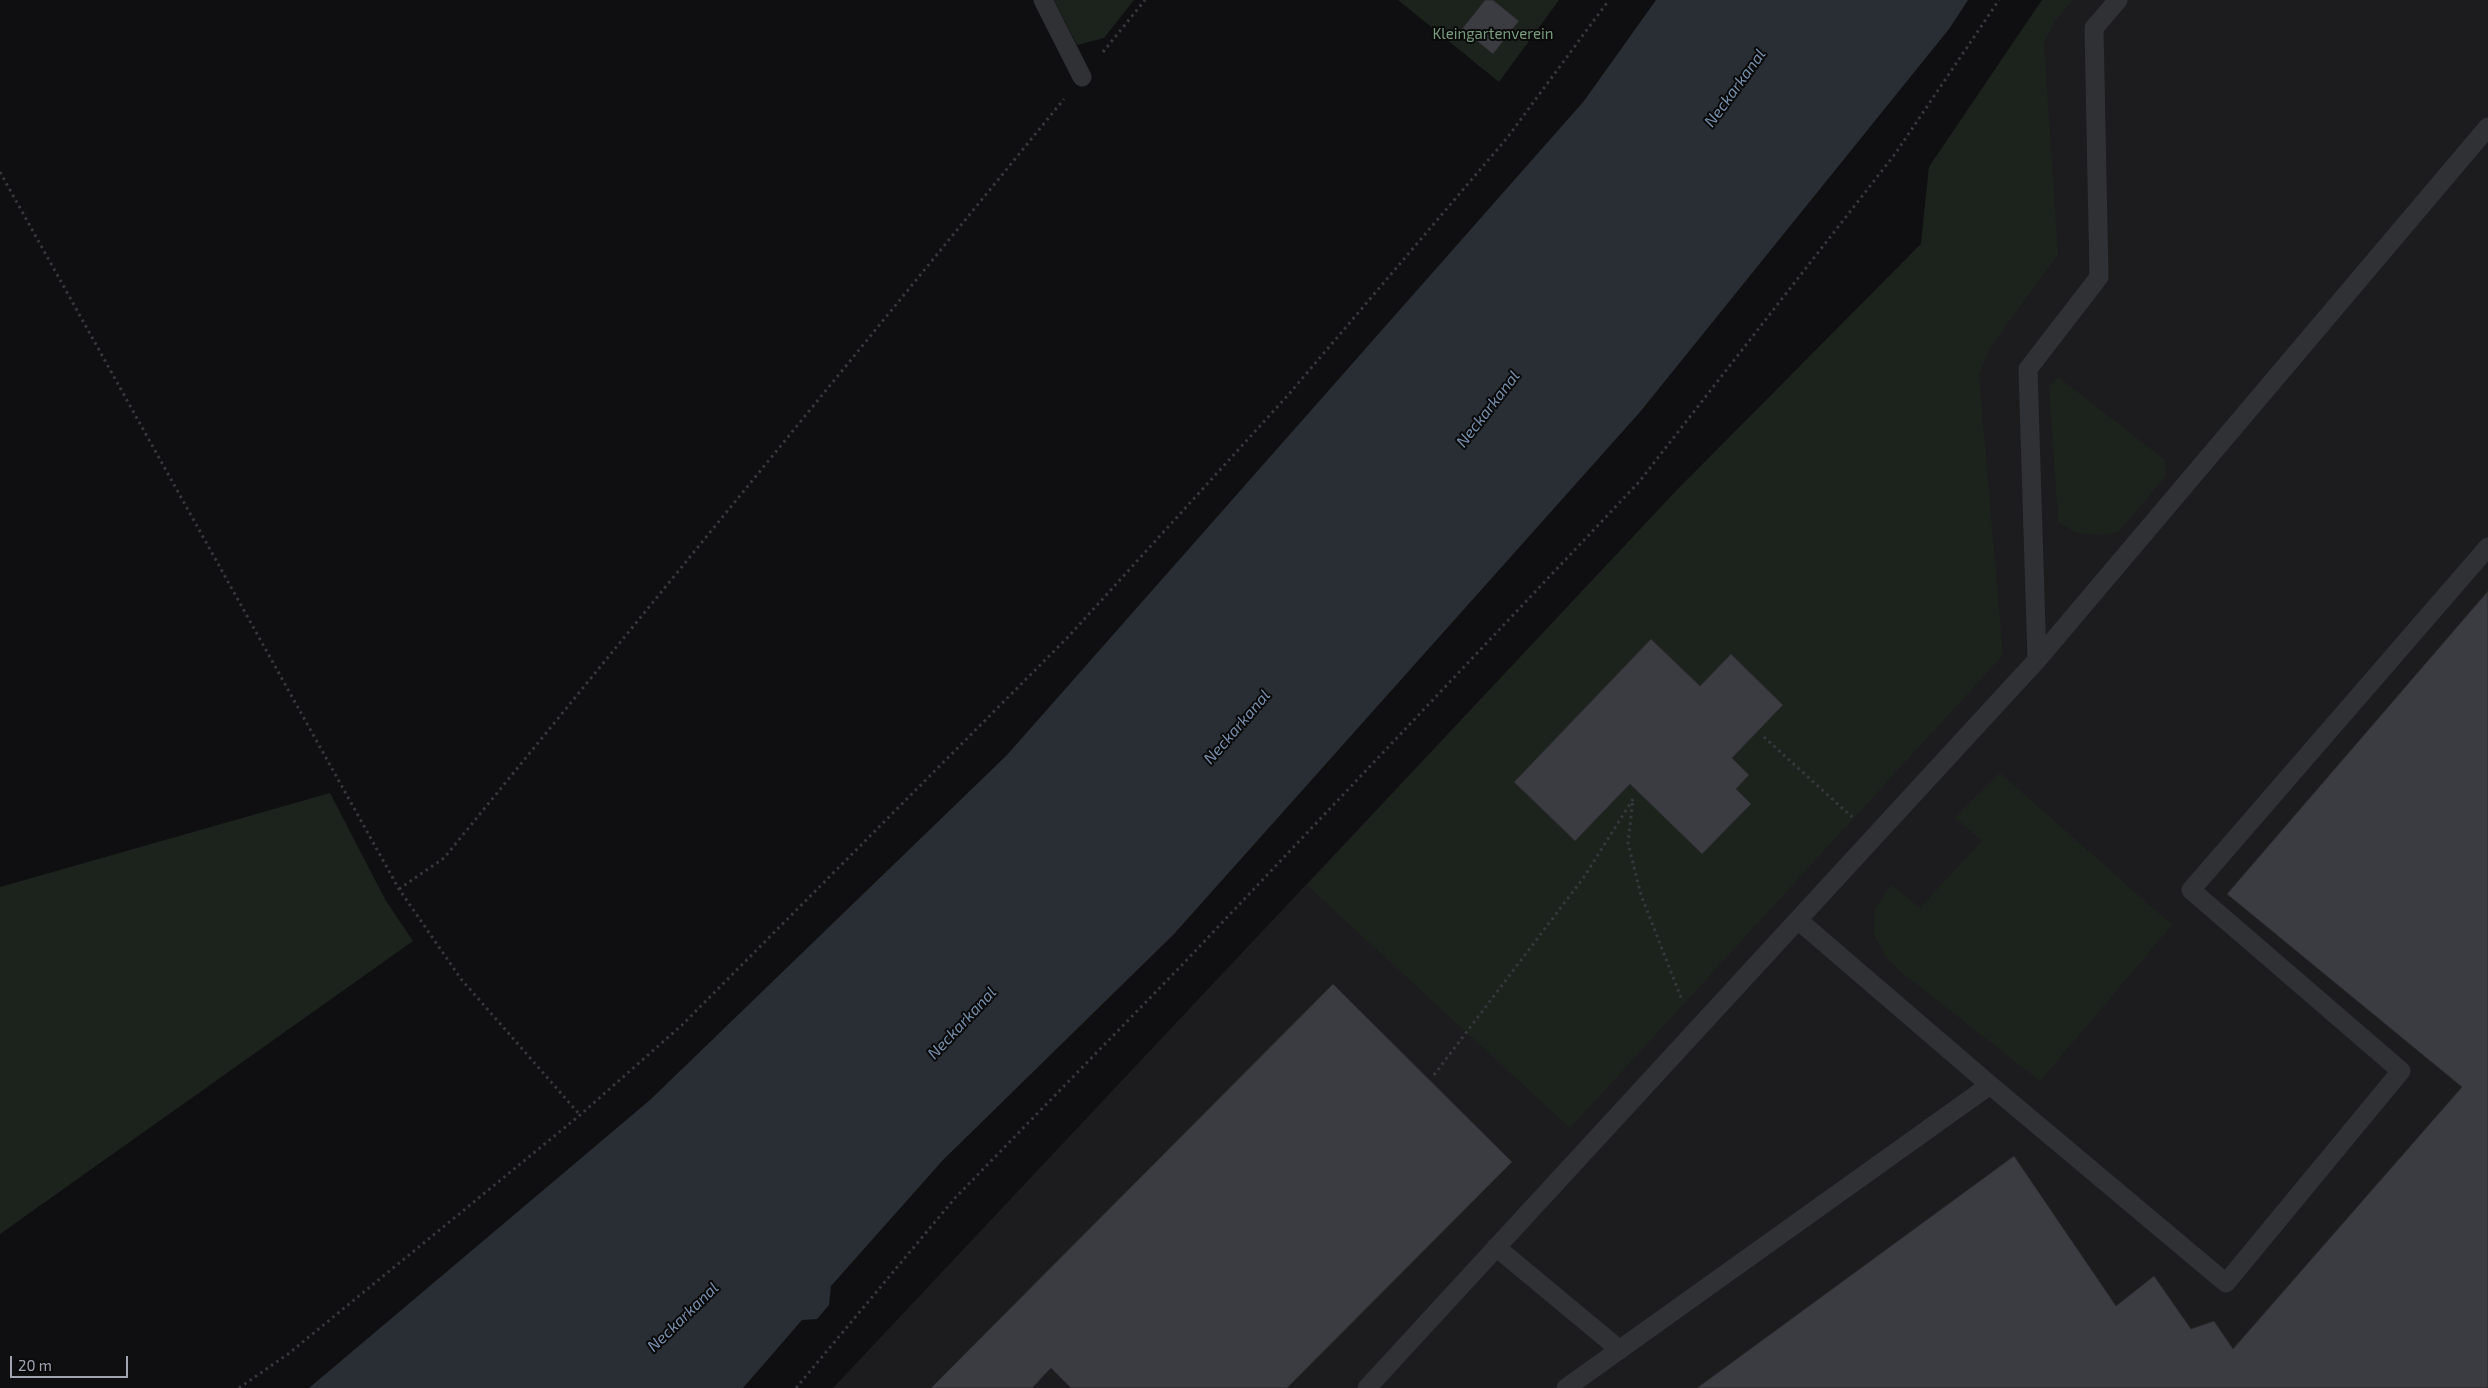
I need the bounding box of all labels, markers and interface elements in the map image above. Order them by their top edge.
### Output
park label: Kleingartenverein [1432,25,1554,43]
water label: Neckarkanal [1700,45,1770,131]
water label: Neckarkanal [1452,367,1524,451]
water label: Neckarkanal [1200,686,1274,768]
water label: Neckarkanal [924,983,1000,1063]
water label: Neckarkanal [643,1278,723,1356]
scale bar [12,1346,130,1378]
text: 20 m [18,1356,52,1374]

